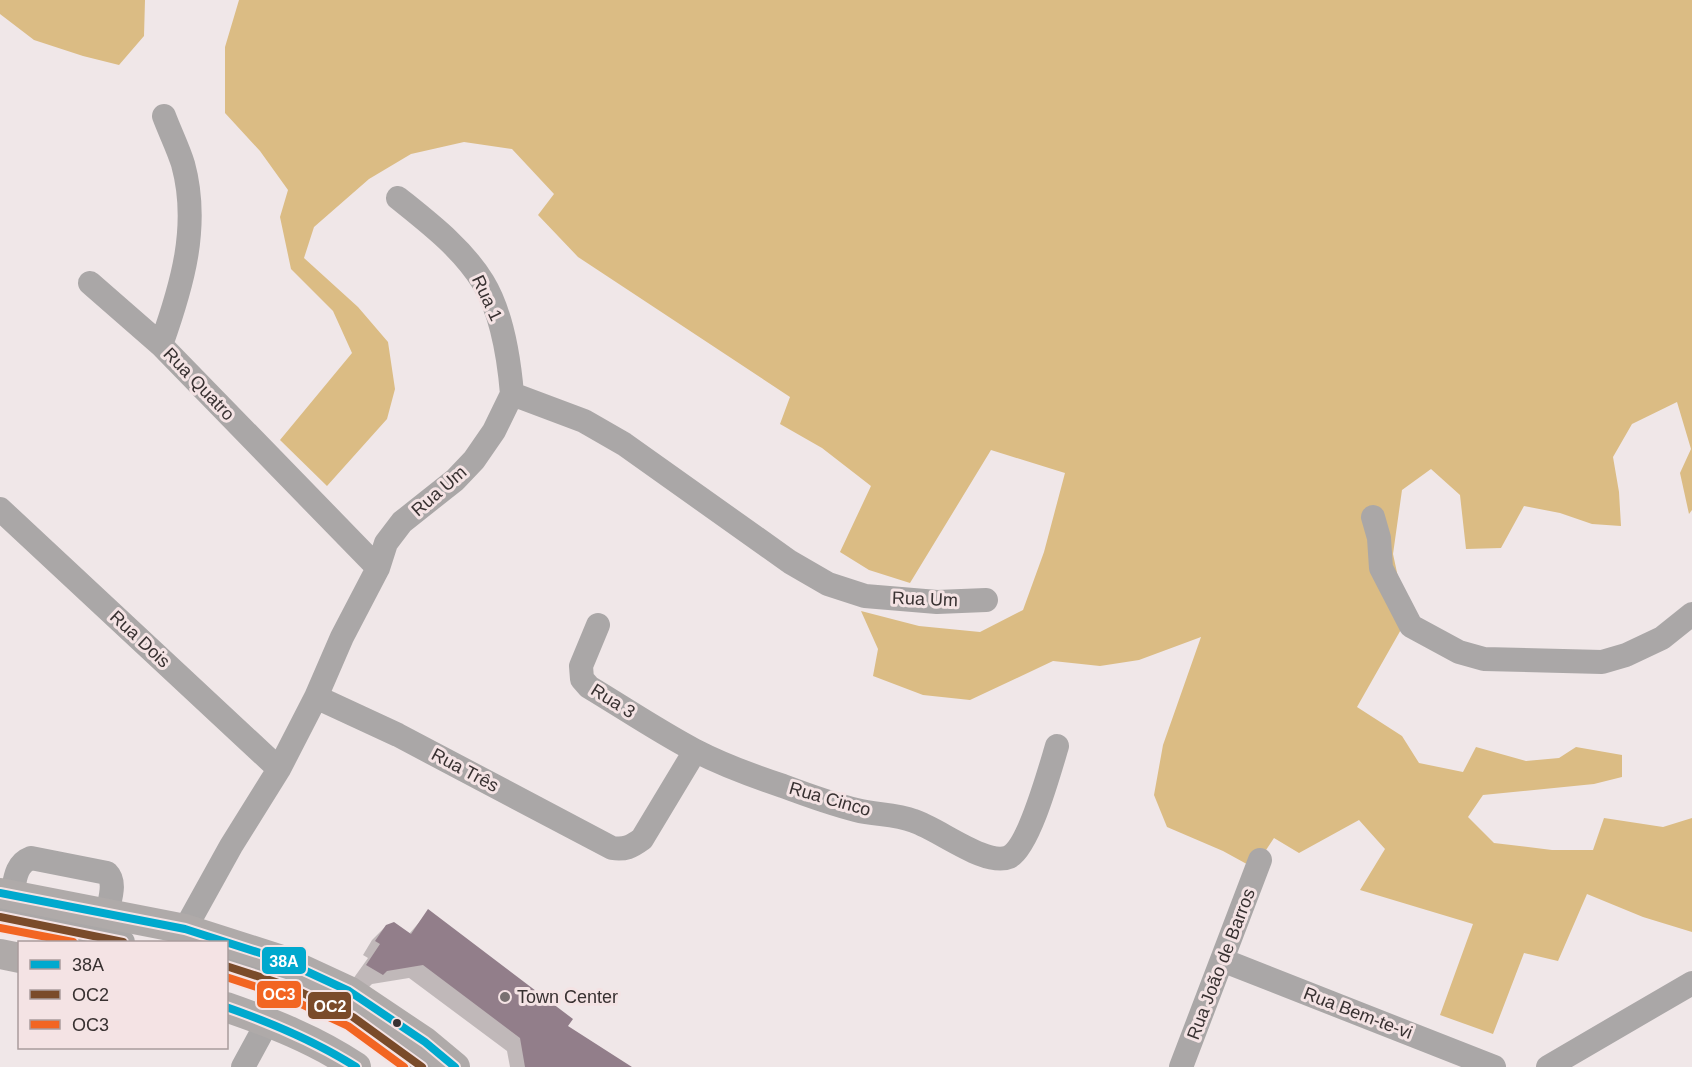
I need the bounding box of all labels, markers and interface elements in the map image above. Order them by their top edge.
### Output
street label: Rua 1 [468,272,506,324]
street label: Rua Quatro [159,344,239,424]
street label: Rua Um [408,462,470,520]
street label: Rua Um [892,588,958,610]
street label: Rua Dois [106,606,174,672]
street label: Rua 3 [587,680,639,722]
street label: Rua Três [428,744,502,796]
street label: Rua Cinco [787,778,873,820]
street label: Rua João de Barros [1183,886,1259,1042]
legend [18,941,228,1049]
line badge: 38A [261,946,307,975]
text: 38A [269,953,299,970]
text: 38A [72,955,104,975]
line badge: OC3 [256,980,302,1009]
street label: Rua Bem-te-vi [1301,983,1415,1043]
text: OC2 [72,985,109,1005]
text: OC3 [263,986,296,1003]
place label: Town Center [517,987,618,1007]
marker: Town Center [498,990,512,1004]
line badge: OC2 [307,991,352,1020]
text: OC2 [314,998,347,1015]
text: OC3 [72,1015,109,1035]
unlabelled marker [391,1017,403,1029]

